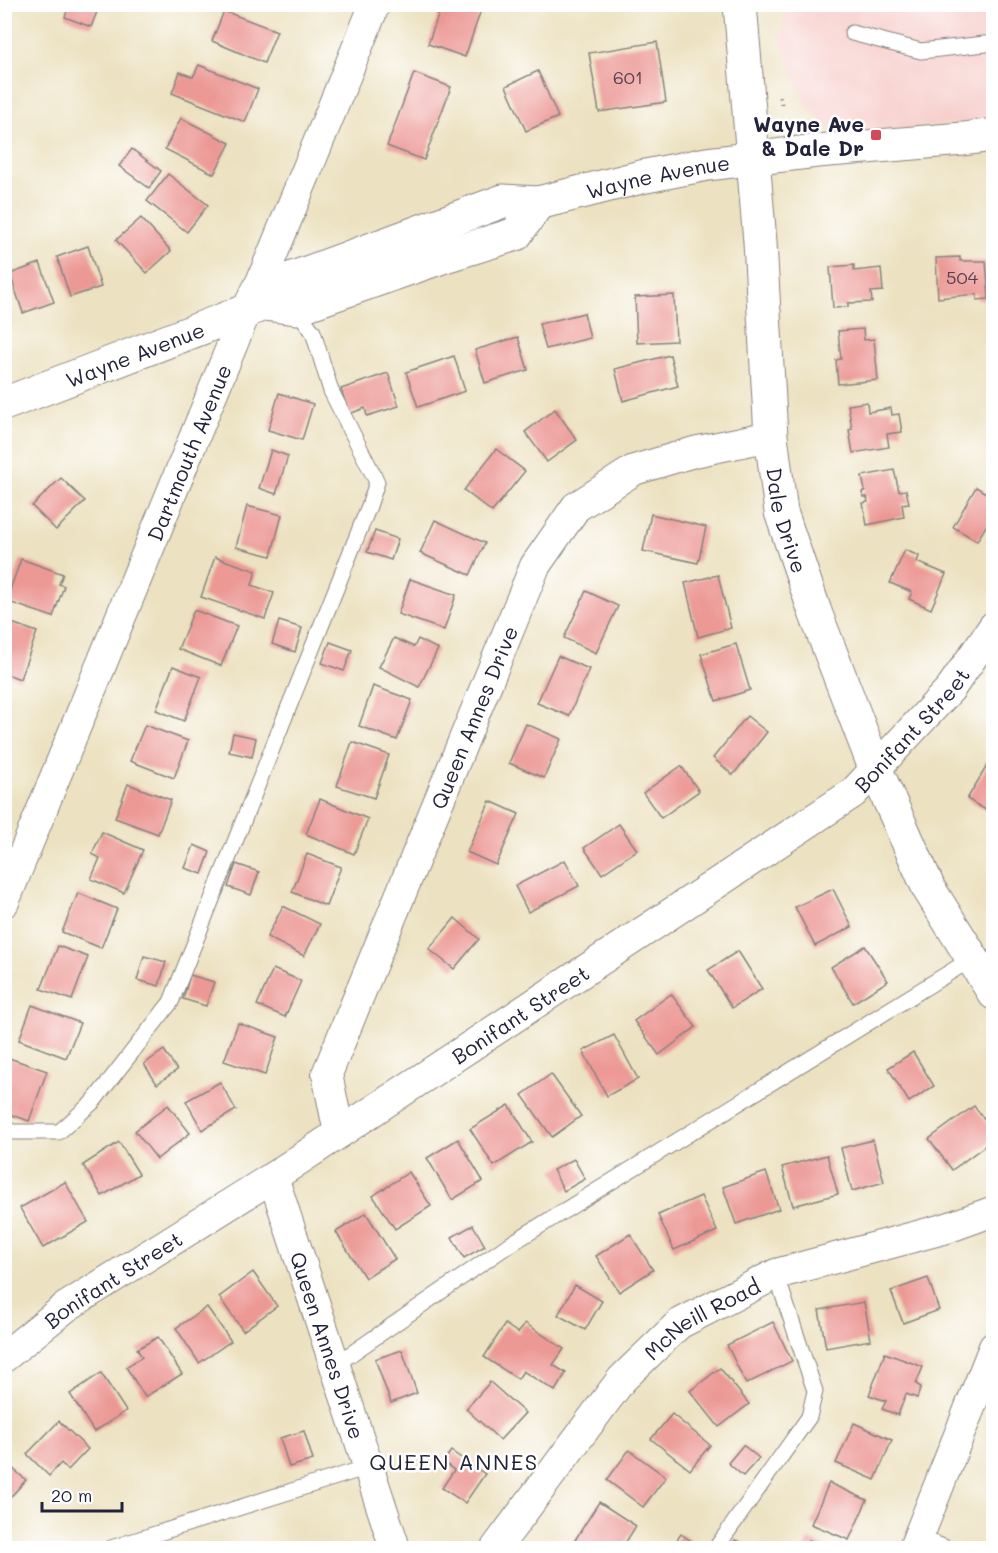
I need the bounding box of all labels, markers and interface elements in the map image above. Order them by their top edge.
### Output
house number: 601 [613,65,643,89]
place label: Wayne Ave & Dale Dr [753,110,864,161]
marker: Wayne Ave & Dale Dr [869,128,883,142]
street label: Wayne Avenue [583,148,731,204]
house number: 504 [946,265,979,289]
street label: Wayne Avenue [61,315,208,393]
street label: Dartmouth Avenue [140,360,236,545]
street label: Dale Drive [762,466,814,576]
street label: Queen Annes Drive [424,621,523,813]
street label: Bonifant Street [848,662,975,797]
street label: Bonifant Street [446,958,594,1069]
street label: Bonifant Street [38,1224,187,1333]
street label: Queen Annes Drive [285,1248,372,1442]
street label: McNeill Road [637,1271,764,1365]
district label: QUEEN ANNES [369,1447,539,1476]
scale bar [42,1475,122,1513]
text: 20 m [51,1483,92,1507]

